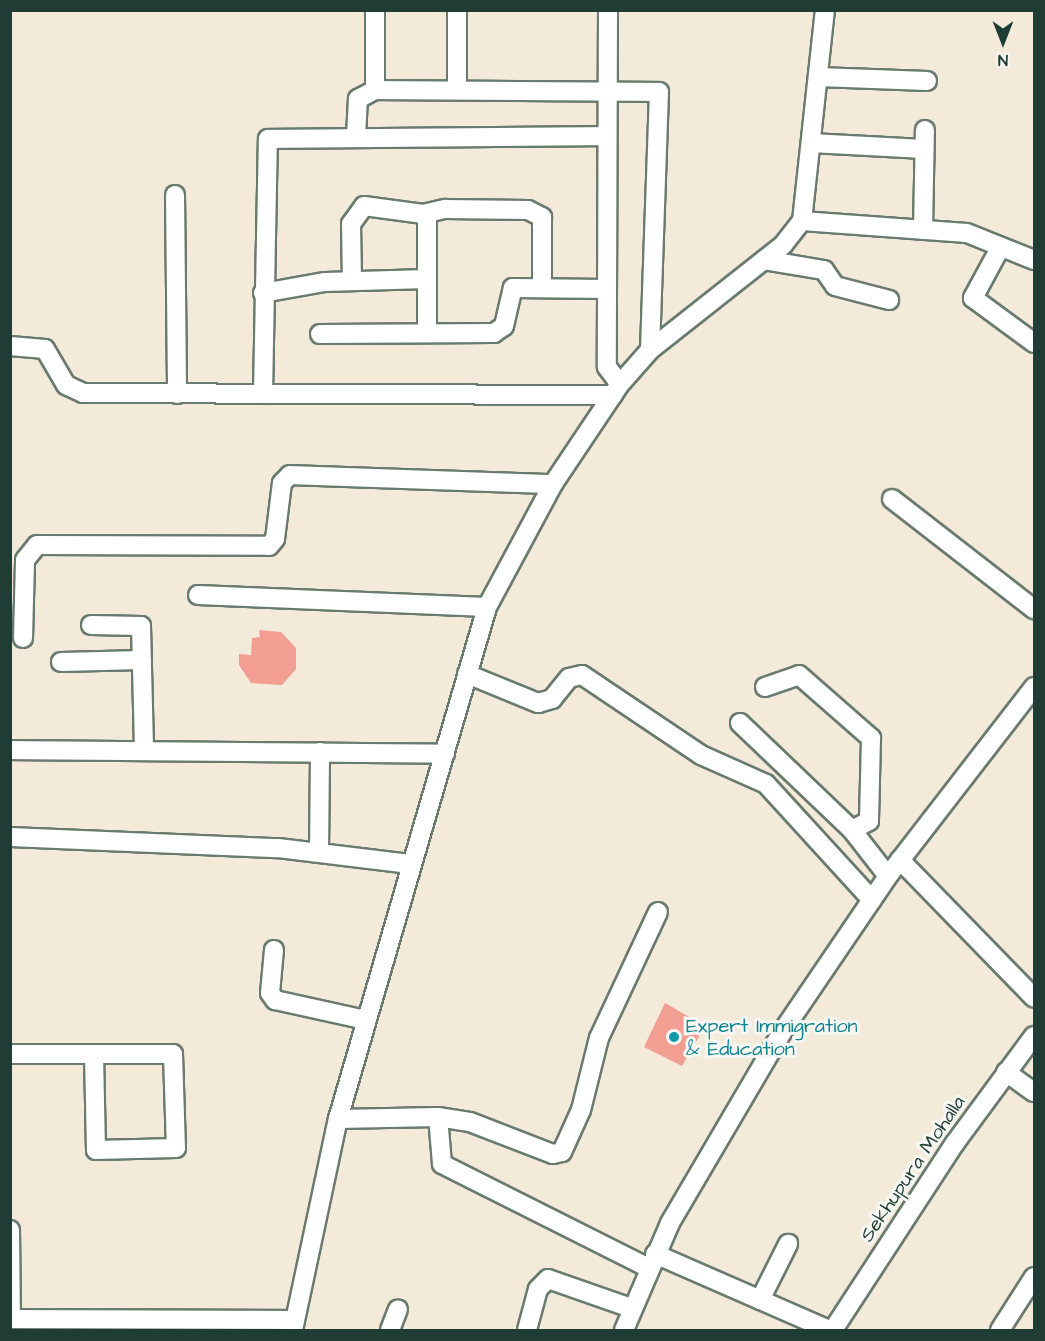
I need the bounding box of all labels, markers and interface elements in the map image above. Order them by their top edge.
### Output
north arrow [973,12,1033,72]
text: N [998,49,1008,71]
place label: Expert Immigration & Education [686,1014,857,1061]
marker: Expert Immigration & Education [667,1030,681,1044]
street label: Sekhupura Mohalla [855,1091,971,1247]

